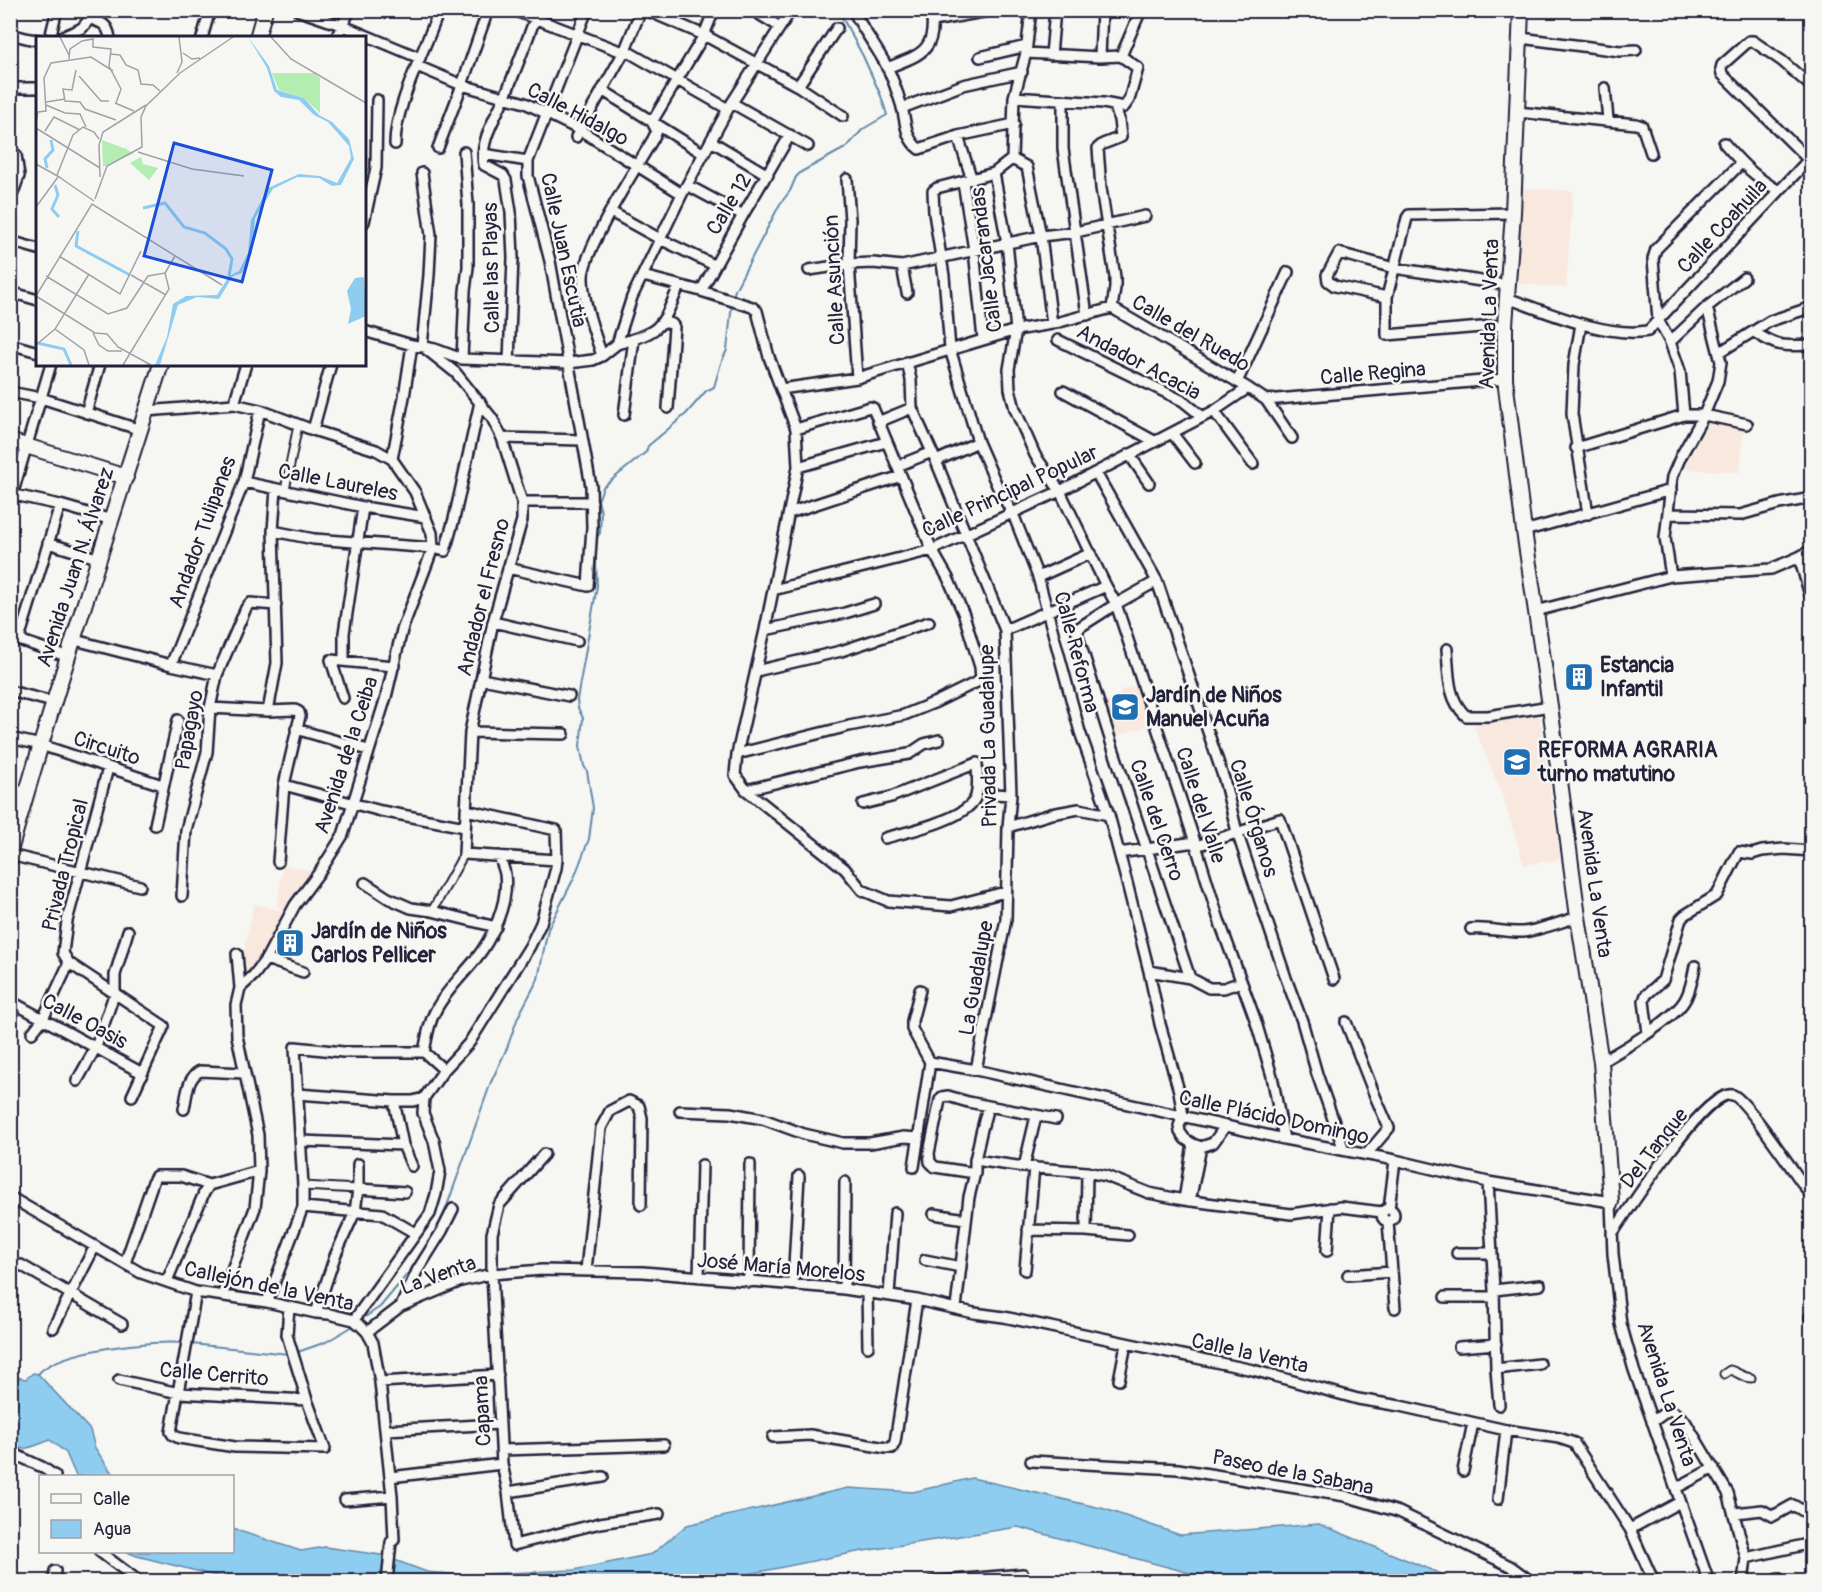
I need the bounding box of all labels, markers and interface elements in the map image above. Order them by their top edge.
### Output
inset map [36,36,366,366]
street label: Calle Hidalgo [522,76,633,153]
street label: Calle 12 [700,168,758,240]
street label: Calle Juan Escutia [534,170,593,330]
street label: Calle Coahuila [1671,173,1773,280]
street label: Calle Jacarandas [964,185,1009,334]
street label: Calle las Playas [477,202,506,334]
street label: Calle Asunción [818,214,851,346]
street label: Avenida La Venta [1473,238,1506,390]
street label: Calle del Ruedo [1127,289,1255,378]
street label: Andador Acacia [1072,318,1206,407]
street label: Calle Regina [1319,355,1427,392]
street label: Calle Principal Popular [918,439,1103,544]
street label: Andador Tulipanes [162,452,243,612]
street label: Calle Laureles [276,458,401,507]
street label: Avenida Juan N. Álvarez [30,464,121,670]
street label: Andador el Fresno [451,515,516,679]
street label: Calle Reforma [1047,588,1106,716]
street label: Privada La Guadalupe [973,644,1004,828]
place label: Estancia Infantil [1600,652,1674,703]
building icon: Estancia Infantil [1563,661,1595,693]
street label: Avenida de la Ceiba [308,673,385,837]
place label: Jardín de Niños Manuel Acuña [1146,682,1282,733]
street label: Papagayo [169,688,210,772]
school or university icon: Jardín de Niños Manuel Acuña [1109,691,1141,723]
street label: Circuito [70,725,144,772]
place label: REFORMA AGRARIA turno matutino [1537,737,1718,788]
street label: Calle del Valle [1169,744,1232,867]
school or university icon: REFORMA AGRARIA turno matutino [1501,746,1533,778]
street label: Calle del Cerro [1123,756,1190,885]
street label: Calle Órganos [1223,756,1285,881]
street label: Privada Tropical [36,796,95,934]
street label: Avenida La Venta [1571,807,1618,960]
place label: Jardín de Niños Carlos Pellicer [311,918,447,969]
street label: La Guadalupe [953,918,1000,1038]
building icon: Jardín de Niños Carlos Pellicer [274,927,306,959]
street label: Calle Oasis [37,988,133,1056]
street label: Calle Plácido Domingo [1176,1084,1372,1151]
street label: Del Tanque [1614,1102,1695,1194]
street label: José María Morelos [696,1247,867,1288]
street label: La Venta [397,1249,480,1302]
street label: Callejón de la Venta [181,1255,356,1318]
street label: Avenida La Venta [1630,1318,1703,1470]
street label: Calle la Venta [1189,1327,1311,1380]
street label: Calle Cerrito [158,1356,270,1393]
street label: Capama [467,1375,498,1447]
street label: Paseo de la Sabana [1210,1444,1376,1501]
legend [39,1475,234,1553]
text: Calle [93,1488,130,1511]
text: Agua [93,1518,131,1541]

